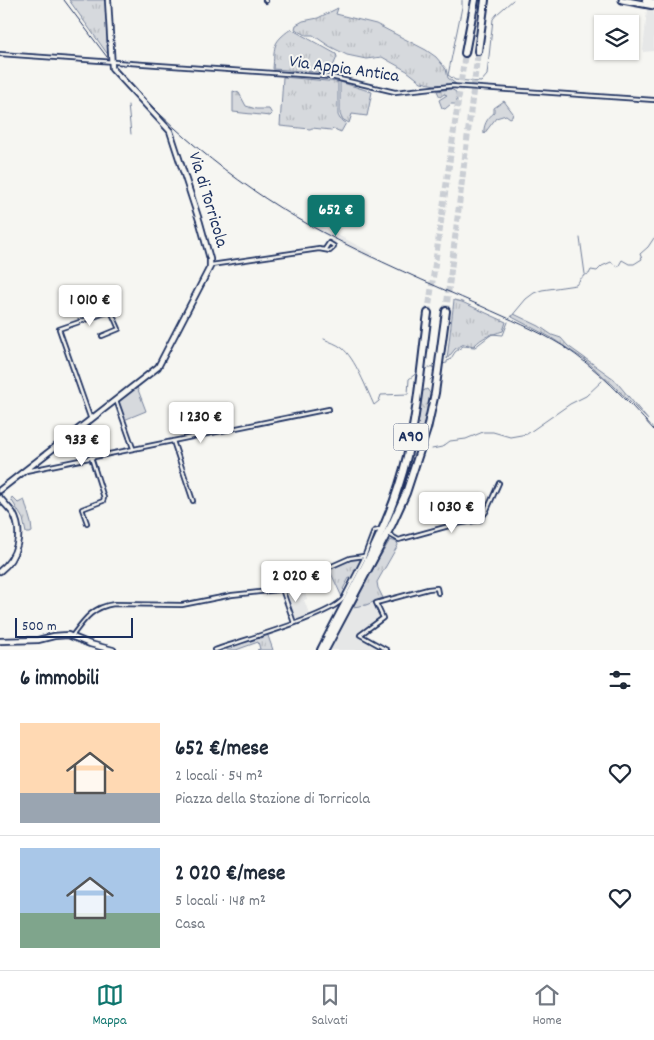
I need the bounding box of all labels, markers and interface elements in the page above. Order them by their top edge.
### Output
map controls [594,15,639,60]
button: layers [594,15,639,60]
street label: Via Appia Antica [288,50,401,90]
street label: Via di Torricola [181,149,234,251]
pin: 652 € [301,194,371,237]
text: 652 € [319,199,353,222]
pin: 1 010 € [44,284,136,327]
text: 1 010 € [70,289,110,312]
pin: 1 230 € [155,402,247,444]
text: 1 230 € [180,406,222,429]
pin: 933 € [47,424,117,467]
road number: A90 [394,424,428,451]
text: 933 € [65,429,99,452]
pin: 1 030 € [406,492,498,534]
text: 1 030 € [430,496,474,519]
pin: 2 020 € [250,560,342,603]
text: 2 020 € [272,565,320,588]
scale bar [15,615,132,638]
text: 500 m [22,617,57,637]
text: 6 immobili [20,665,99,695]
icon: filters [606,666,634,694]
text: 652 €/mese [175,735,268,765]
icon: home [60,743,120,803]
icon: heart [606,759,634,787]
text: 2 locali · 54 m² [175,765,263,788]
text: Piazza della Stazione di Torricola [175,788,370,811]
text: 2 020 €/mese [175,860,285,890]
icon: home [60,868,120,928]
icon: heart [606,884,634,912]
text: 5 locali · 148 m² [175,890,266,913]
text: Casa [175,913,205,936]
tab: Mappa [92,981,127,1031]
tab: Salvati [311,981,348,1031]
tab: Home [532,981,562,1031]

